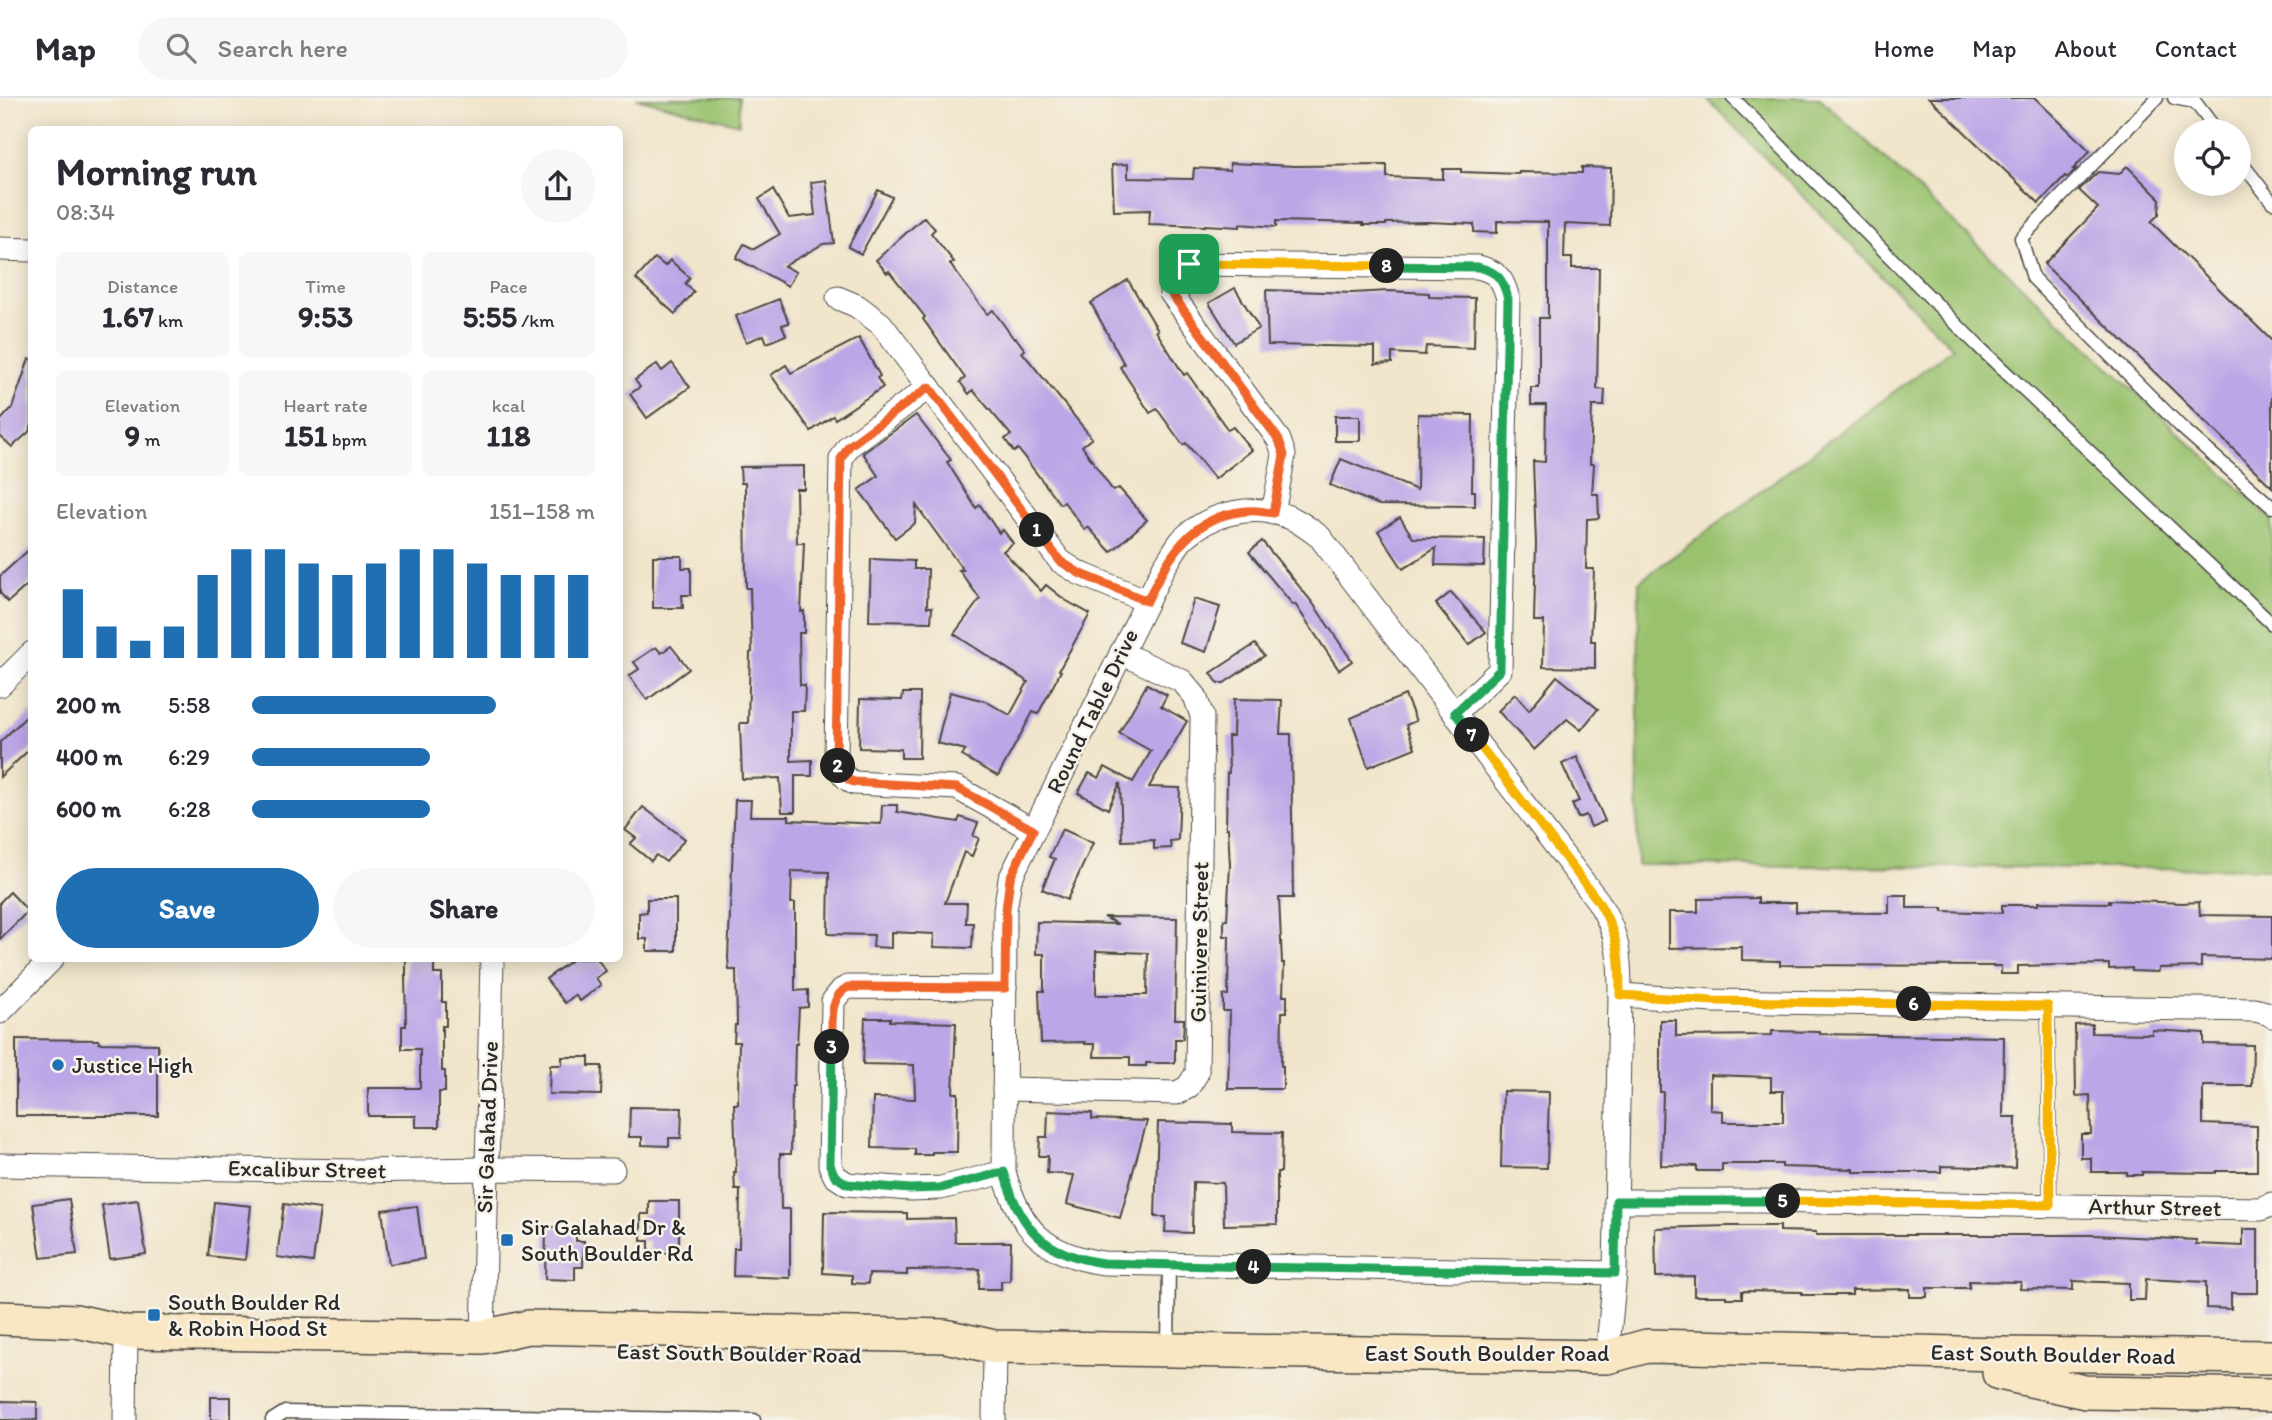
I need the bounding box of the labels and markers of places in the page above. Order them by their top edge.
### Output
pin [1159,234,1219,294]
pin: 8 [1370,248,1404,284]
pin: 1 [1020,512,1054,548]
pin: 7 [1454,718,1490,752]
pin: 2 [820,748,856,784]
pin: 6 [1896,986,1932,1021]
pin: 3 [814,1030,850,1065]
place label: Justice High [72,1051,193,1079]
marker: Justice High [50,1057,66,1073]
pin: 5 [1766,1184,1800,1218]
place label: Sir Galahad Dr & South Boulder Rd [521,1213,694,1267]
marker: Sir Galahad Dr & South Boulder Rd [499,1232,515,1248]
pin: 4 [1236,1250,1272,1284]
place label: South Boulder Rd & Robin Hood St [168,1288,341,1342]
marker: South Boulder Rd & Robin Hood St [146,1307,162,1323]

